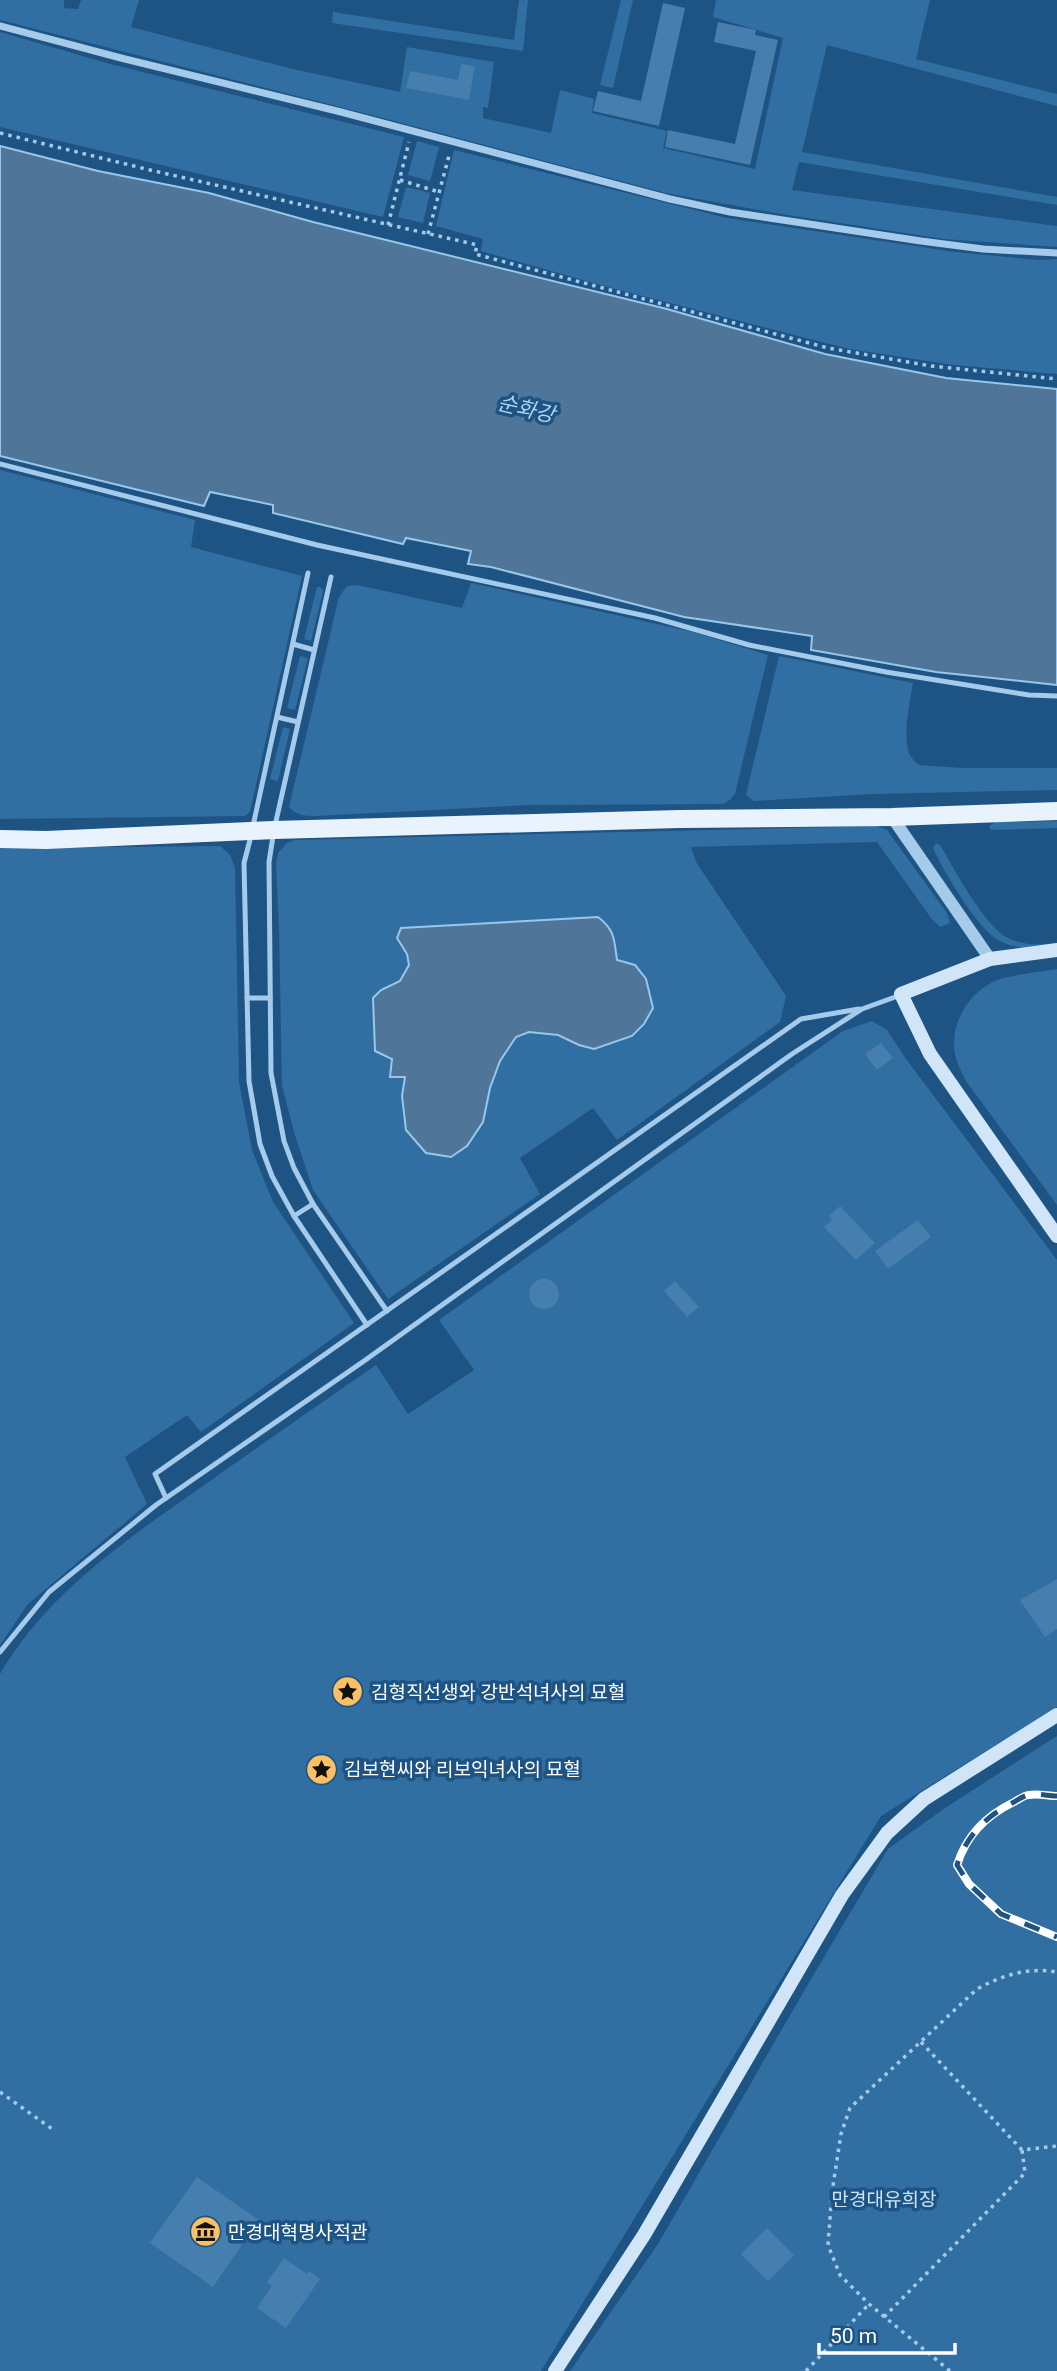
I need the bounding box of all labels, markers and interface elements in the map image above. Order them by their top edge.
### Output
water label: 순화강 [495,391,560,428]
place icon: 김형직선생와 강반석녀사의 묘혈 [331,1675,365,1709]
place label: 김형직선생와 강반석녀사의 묘혈 [371,1681,625,1704]
place icon: 김보현씨와 리보익녀사의 묘혈 [304,1752,338,1786]
place label: 김보현씨와 리보익녀사의 묘혈 [344,1758,581,1781]
park label: 만경대유희장 [832,2188,936,2211]
museum icon: 만경대혁명사적관 [188,2215,222,2249]
place label: 만경대혁명사적관 [228,2221,368,2244]
scale bar [819,2312,956,2356]
text: 50 m [830,2324,877,2348]

